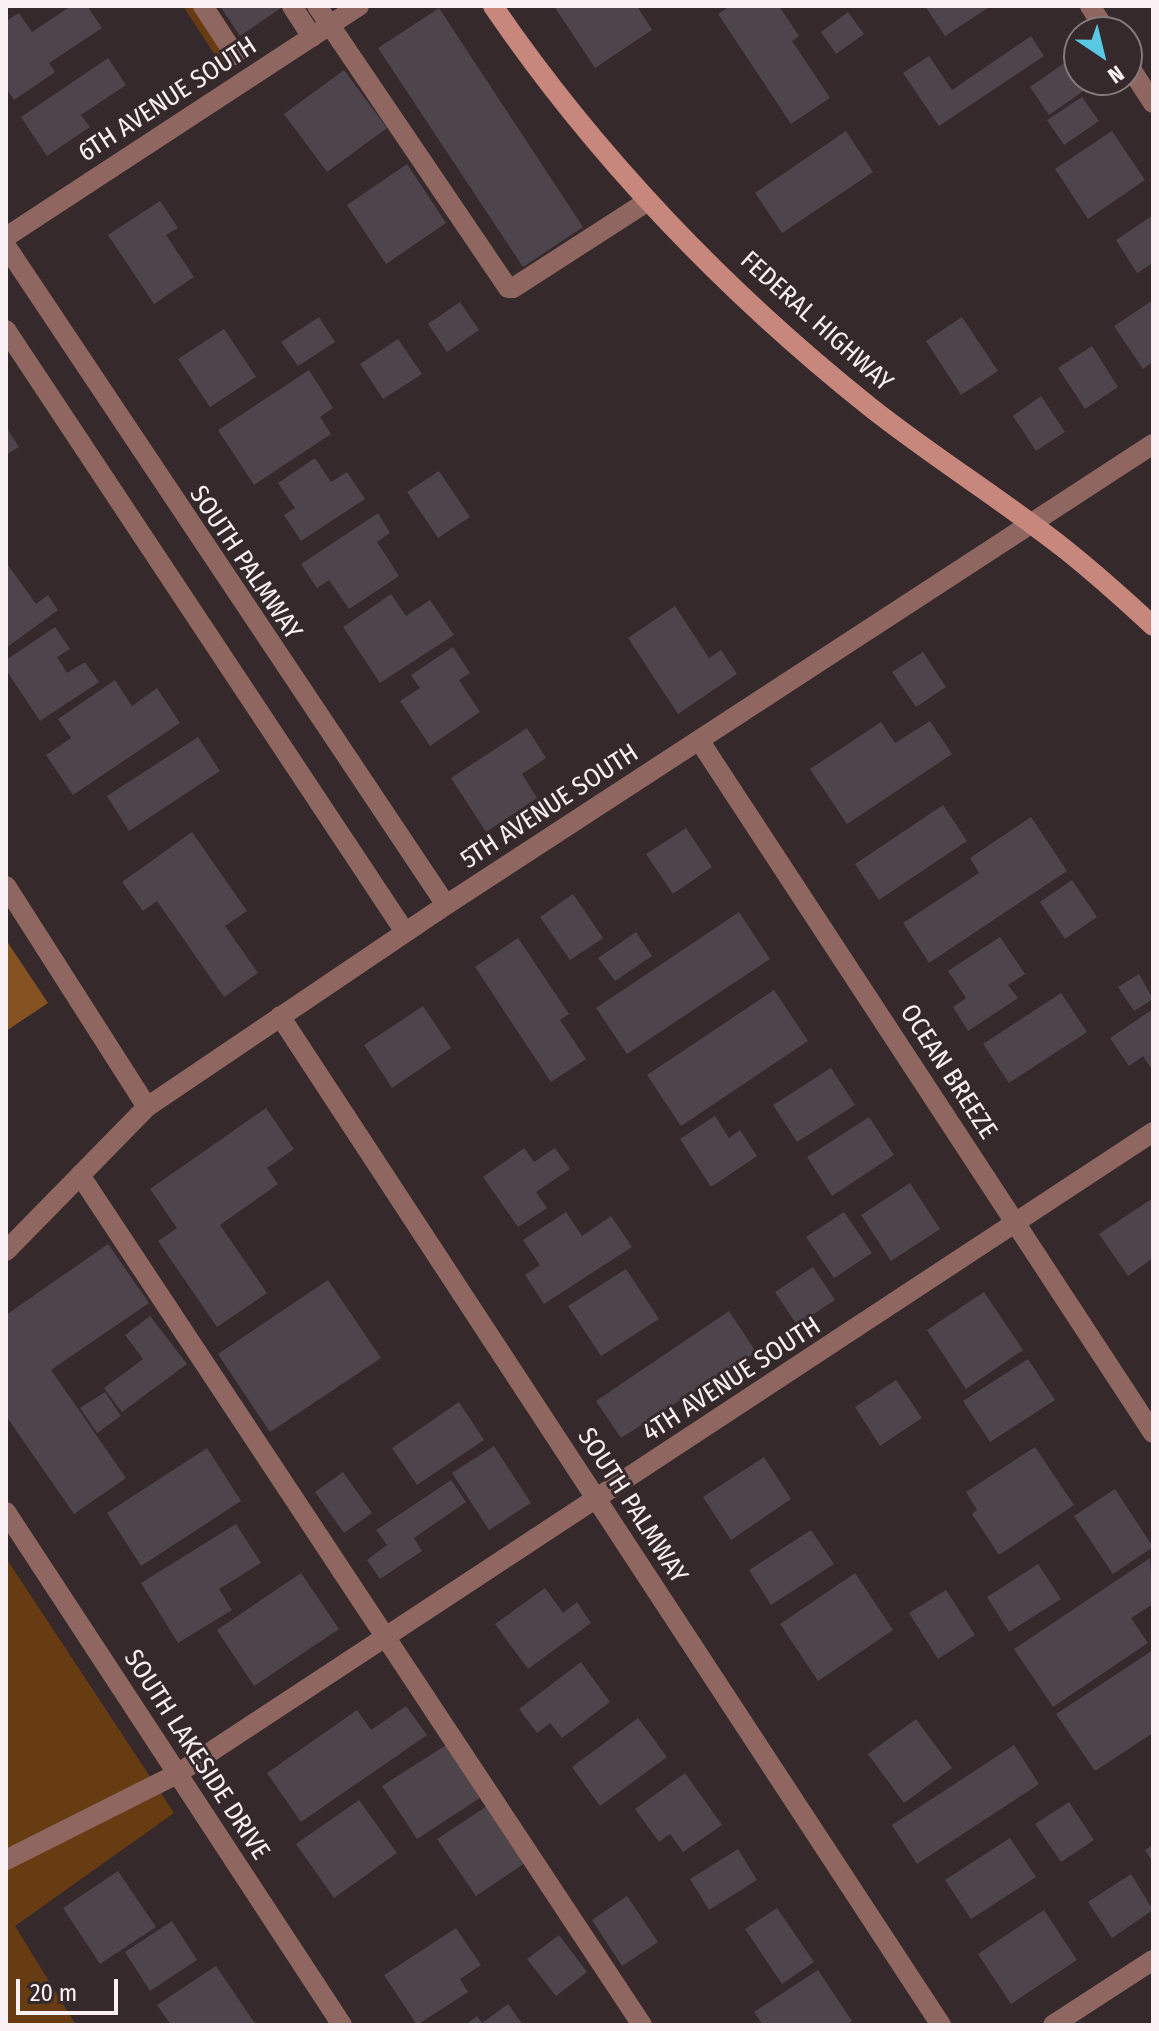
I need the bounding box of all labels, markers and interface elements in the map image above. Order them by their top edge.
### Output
north arrow [1063,16,1143,96]
street label: 6TH AVENUE SOUTH [73,31,263,169]
text: N [1103,60,1129,89]
street label: FEDERAL HIGHWAY [733,245,899,399]
street label: SOUTH PALMWAY [182,480,308,646]
street label: 5TH AVENUE SOUTH [455,738,645,876]
street label: OCEAN BREEZE [893,999,1003,1145]
street label: 4TH AVENUE SOUTH [637,1311,827,1449]
street label: SOUTH PALMWAY [570,1423,694,1589]
street label: SOUTH LAKESIDE DRIVE [116,1644,276,1866]
scale bar [20,1963,122,2013]
text: 20 m [30,1979,77,2007]

